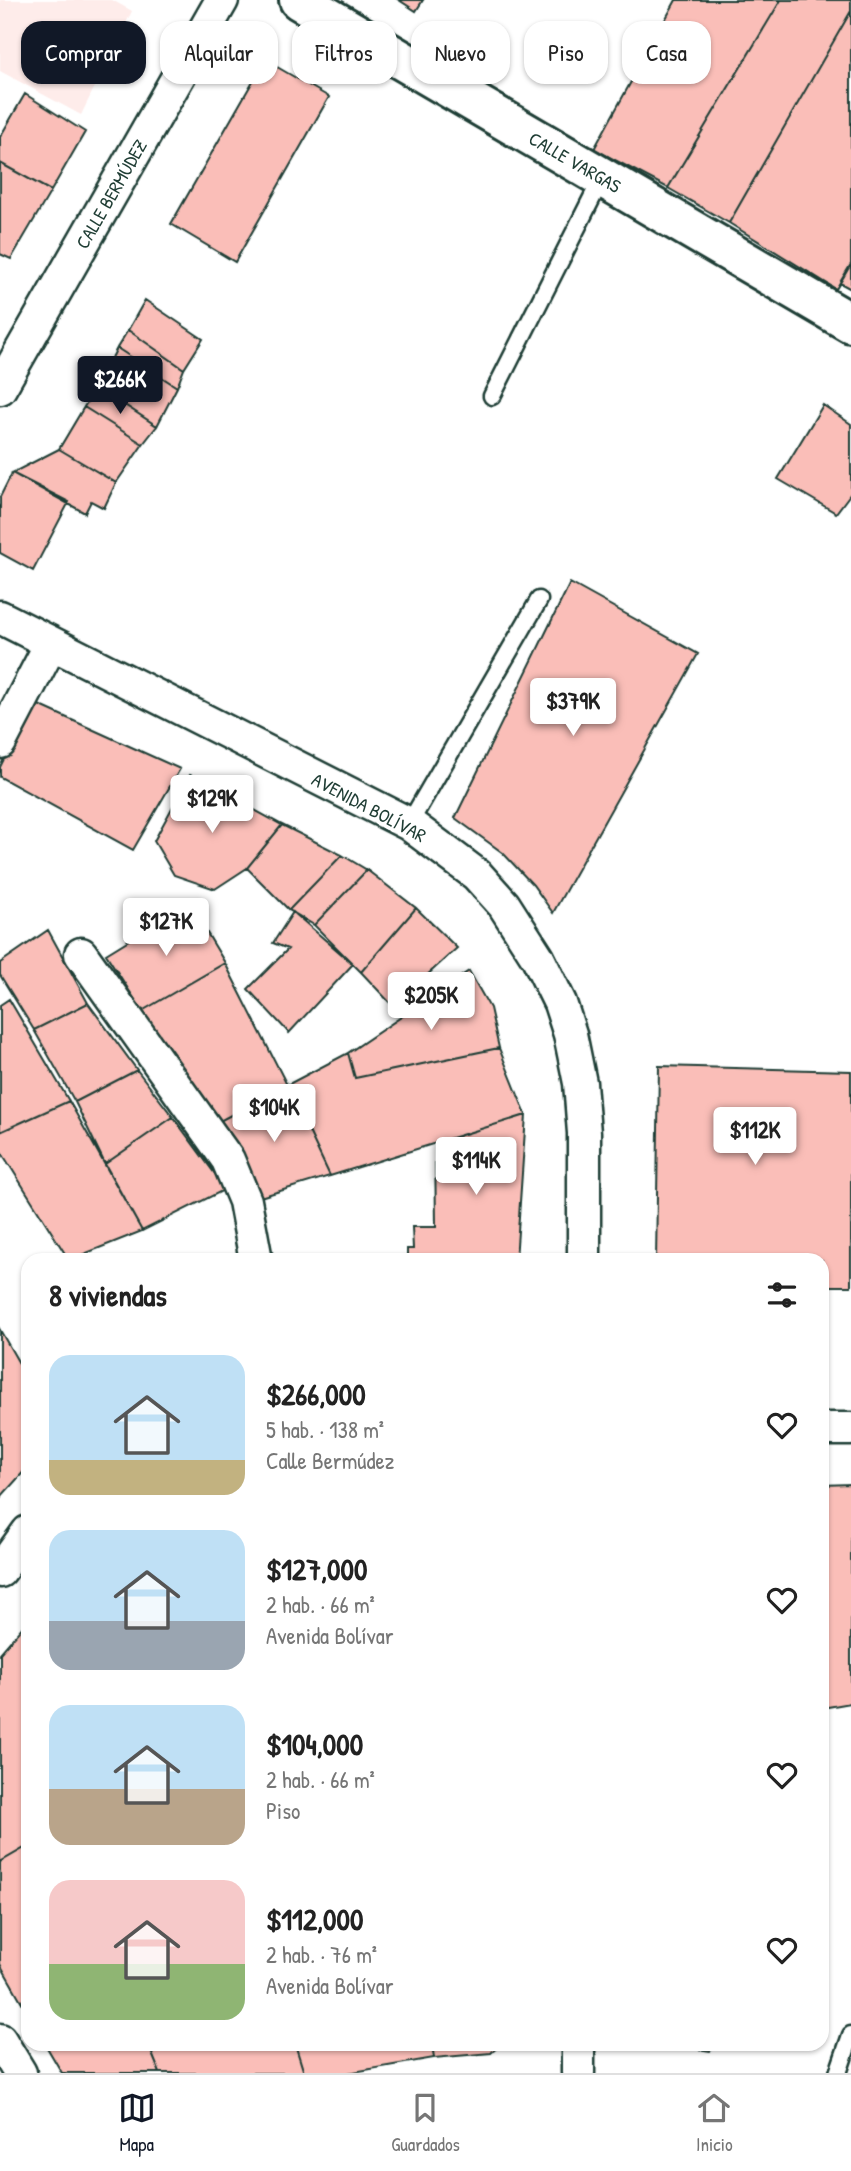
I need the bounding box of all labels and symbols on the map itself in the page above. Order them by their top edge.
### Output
street label: CALLE VARGAS [524,125,626,199]
street label: CALLE BERMÚDEZ [69,134,153,253]
pin: $266K [71,356,169,416]
pin: $379K [524,678,622,738]
street label: AVENIDA BOLÍVAR [307,766,431,848]
pin: $129K [163,776,261,835]
pin: $127K [117,898,215,958]
pin: $205K [382,972,480,1032]
pin: $104K [225,1084,323,1144]
pin: $112K [706,1108,804,1167]
pin: $114K [427,1138,525,1197]

